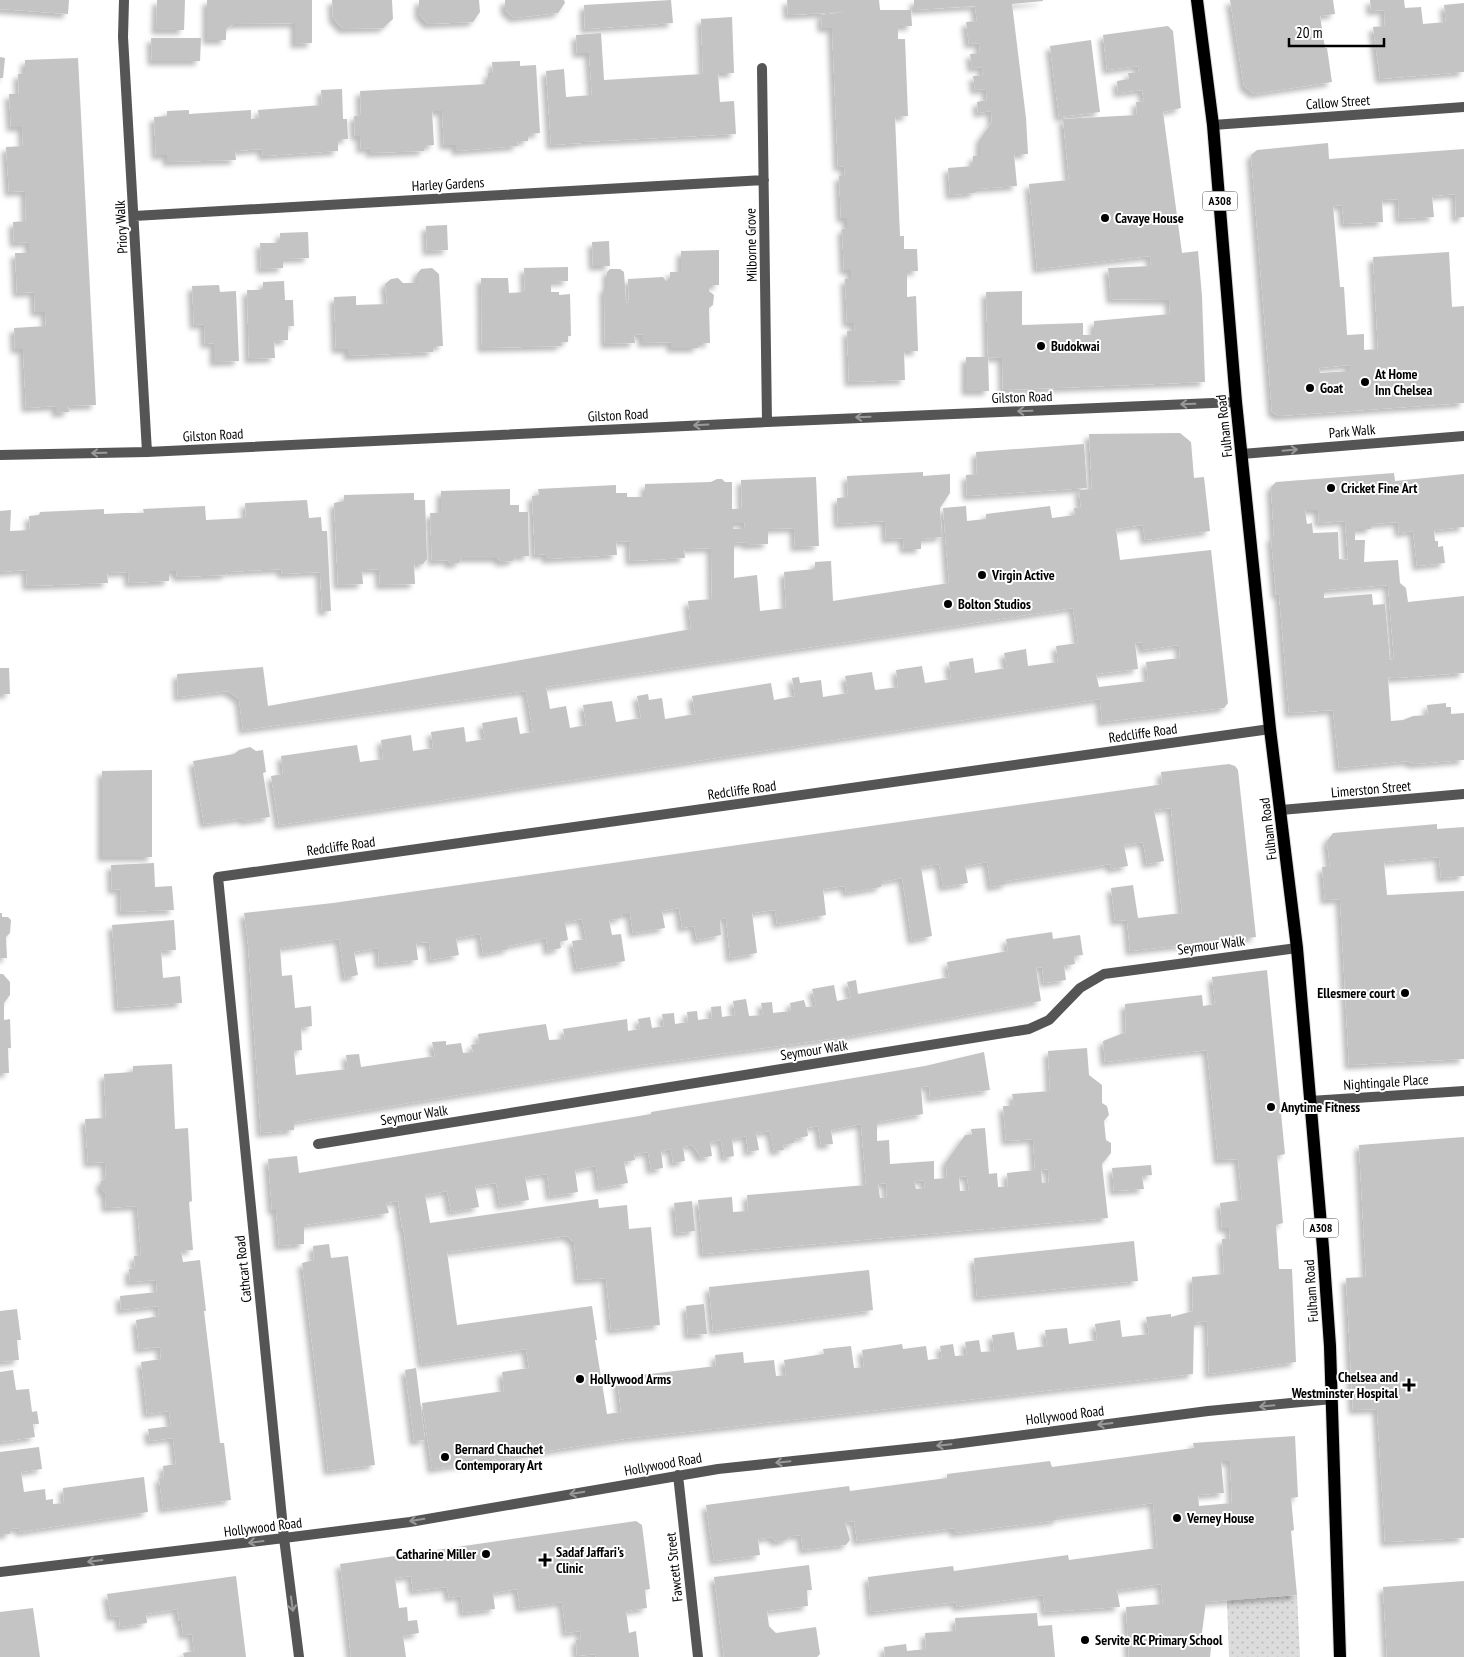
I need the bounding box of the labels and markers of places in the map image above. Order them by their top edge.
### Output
place label: Cavaye House [1115,209,1184,227]
marker: Cavaye House [1099,212,1111,224]
place label: Budokwai [1051,337,1100,355]
marker: Budokwai [1035,340,1047,352]
place label: At Home Inn Chelsea [1374,365,1433,399]
marker: At Home Inn Chelsea [1359,376,1371,388]
place label: Goat [1320,379,1343,397]
marker: Goat [1304,382,1316,394]
place label: Cricket Fine Art [1341,479,1417,497]
marker: Cricket Fine Art [1325,482,1337,494]
place label: Virgin Active [991,566,1055,584]
marker: Virgin Active [976,569,988,581]
place label: Bolton Studios [958,595,1031,613]
marker: Bolton Studios [942,598,954,610]
place label: Ellesmere court [1317,984,1395,1002]
marker: Ellesmere court [1399,987,1411,999]
place label: Anytime Fitness [1280,1098,1360,1116]
marker: Anytime Fitness [1265,1101,1277,1113]
place label: Chelsea and Westminster Hospital [1291,1368,1399,1402]
place label: Hollywood Arms [590,1370,671,1388]
marker: Hollywood Arms [574,1373,586,1385]
marker: Chelsea and Westminster Hospital [1402,1378,1416,1392]
place label: Bernard Chauchet Contemporary Art [455,1440,543,1474]
marker: Bernard Chauchet Contemporary Art [439,1451,451,1463]
place label: Verney House [1186,1509,1254,1527]
marker: Verney House [1171,1512,1183,1524]
place label: Sadaf Jaffari's Clinic [556,1543,624,1577]
place label: Catharine Miller [396,1545,477,1563]
marker: Catharine Miller [480,1548,492,1560]
marker: Sadaf Jaffari's Clinic [538,1553,552,1567]
place label: Servite RC Primary School [1095,1631,1223,1649]
marker: Servite RC Primary School [1079,1634,1091,1646]

